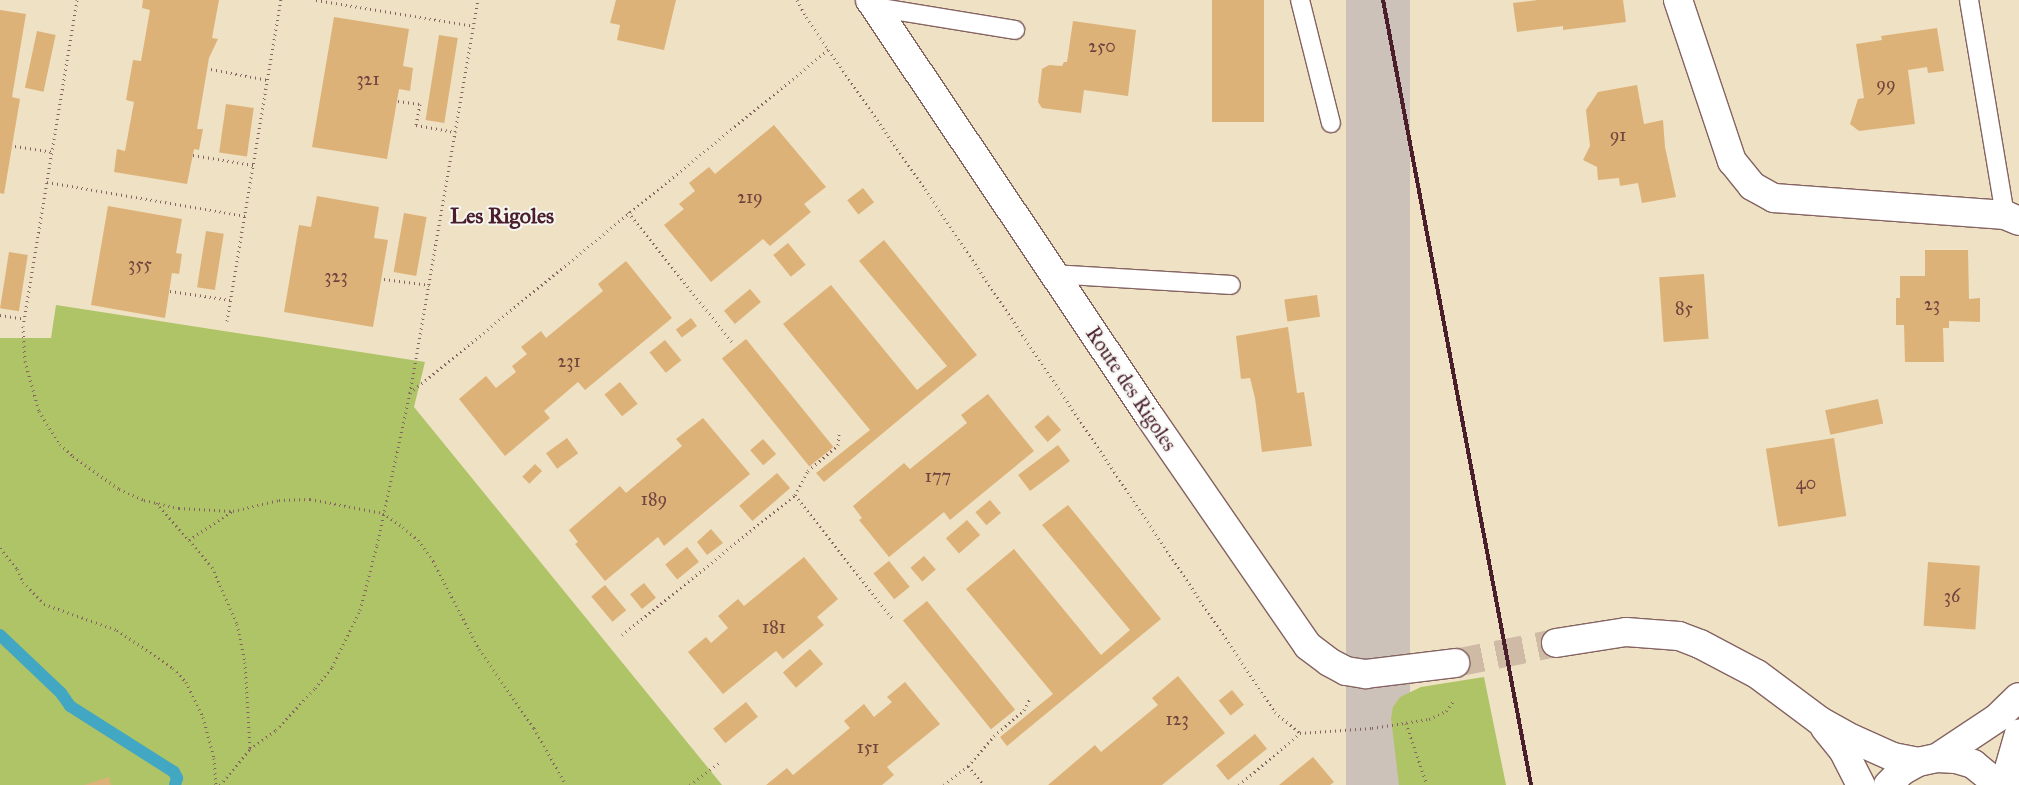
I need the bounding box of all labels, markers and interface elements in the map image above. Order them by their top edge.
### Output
house number: 250 [1088,35,1116,57]
house number: 321 [356,68,380,90]
house number: 99 [1876,73,1896,95]
house number: 91 [1610,124,1626,146]
house number: 219 [737,186,763,208]
district label: Les Rigoles [450,203,554,229]
house number: 355 [128,253,152,275]
house number: 323 [324,265,348,287]
house number: 23 [1924,293,1940,315]
house number: 85 [1675,297,1693,319]
street label: Route des Rigoles [1081,322,1181,456]
house number: 231 [557,350,581,372]
house number: 177 [925,465,951,487]
house number: 40 [1796,472,1816,494]
house number: 189 [641,488,667,510]
house number: 36 [1944,585,1960,607]
house number: 181 [762,616,786,638]
house number: 123 [1165,708,1189,730]
house number: 151 [857,736,879,758]

